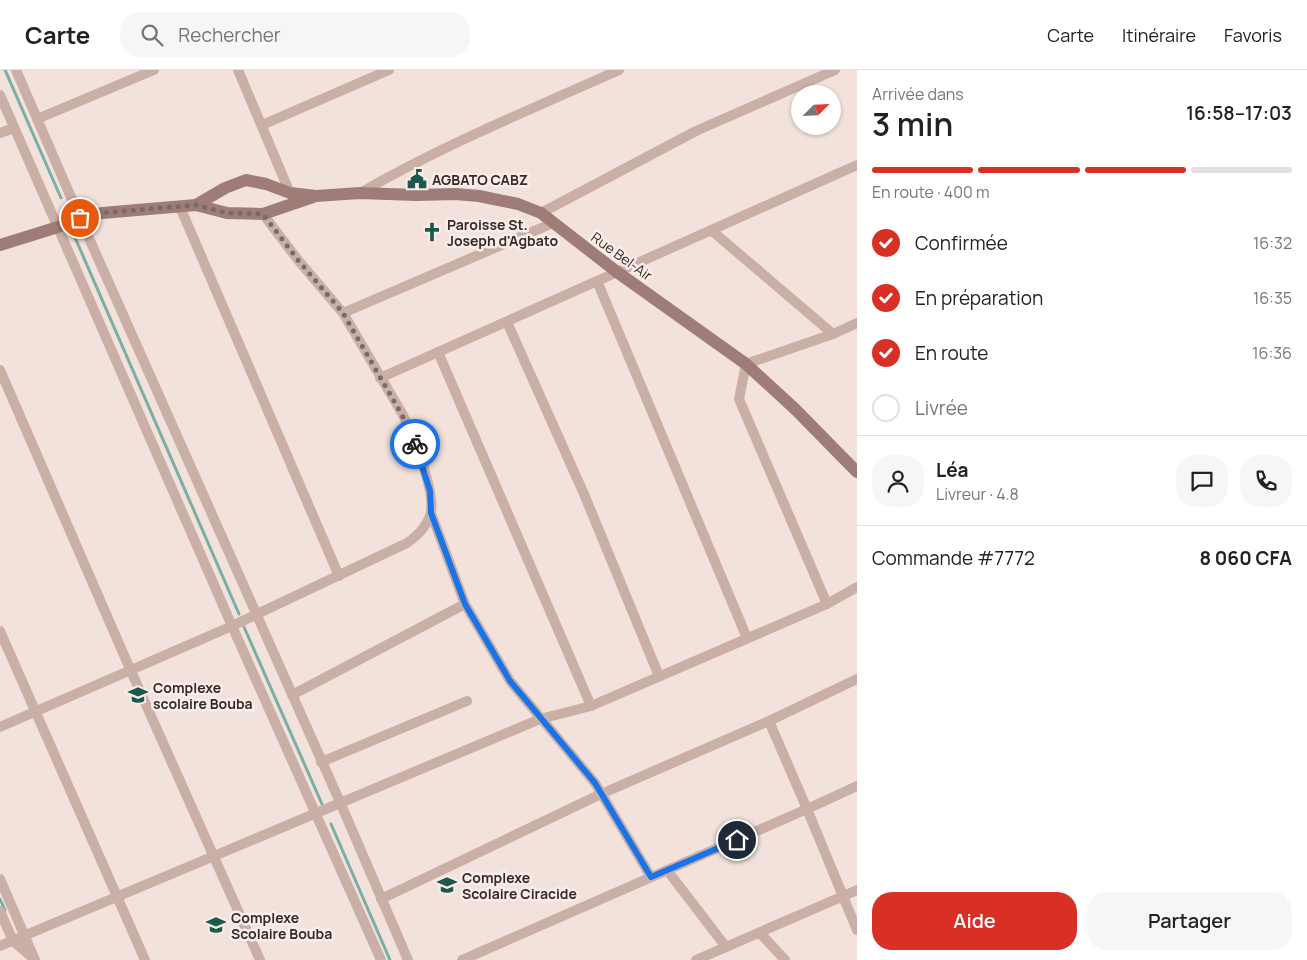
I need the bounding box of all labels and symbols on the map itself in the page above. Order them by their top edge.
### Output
north arrow [791,85,841,135]
public building icon: AGBATO CABZ [406,168,428,190]
place label: AGBATO CABZ [432,170,528,189]
pin [59,197,101,239]
place label: Paroisse St. Joseph d'Agbato [447,215,558,250]
church icon: Paroisse St. Joseph d'Agbato [421,221,443,243]
street label: Rue Bel-Air [588,227,656,285]
courier [390,419,440,469]
place label: Complexe scolaire Bouba [153,678,253,713]
school or university icon: Complexe scolaire Bouba [127,684,149,706]
pin [716,819,758,861]
place label: Complexe Scolaire Ciracide [462,868,577,903]
school or university icon: Complexe Scolaire Ciracide [436,874,458,896]
place label: Complexe Scolaire Bouba [231,908,332,943]
school or university icon: Complexe Scolaire Bouba [205,914,227,936]

